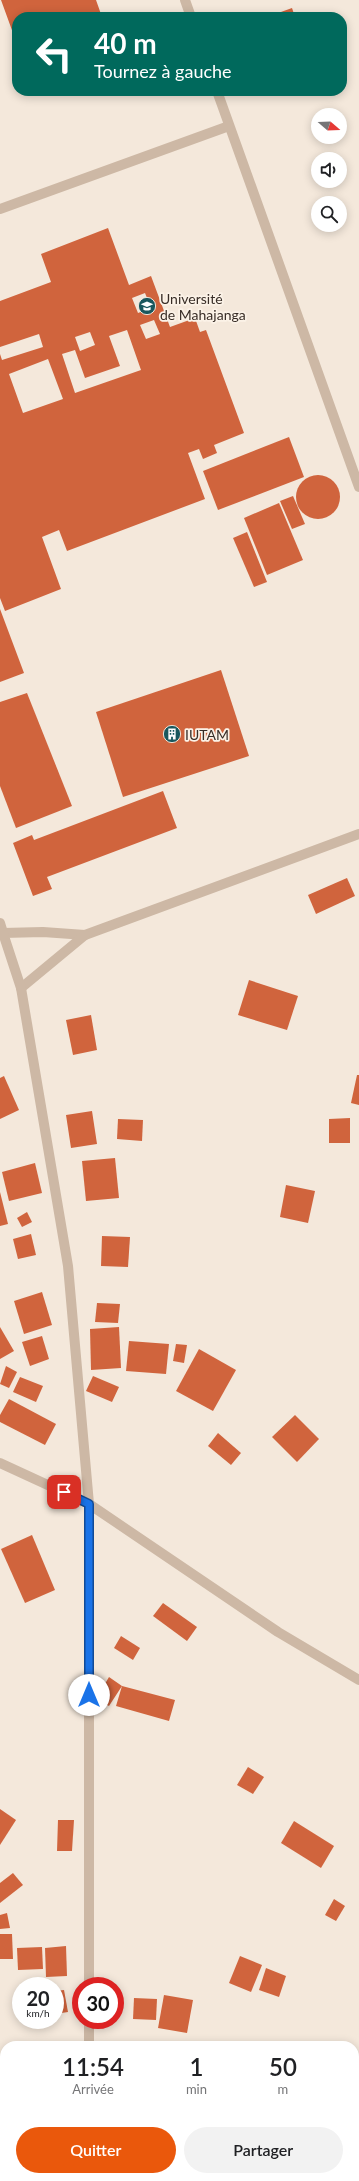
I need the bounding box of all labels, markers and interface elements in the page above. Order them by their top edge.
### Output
text: 40 m [94,26,157,60]
icon: left [28,28,80,80]
text: Tournez à gauche [94,60,232,82]
north arrow [311,108,347,144]
map controls [311,108,347,232]
button: sound [311,152,347,188]
button: search [311,196,347,232]
place label: Université de Mahajanga [160,290,246,323]
school or university icon: Université de Mahajanga [137,296,157,316]
building icon: IUTAM [162,724,182,744]
place label: IUTAM [185,726,229,743]
pin [47,1475,81,1509]
icon: arrive [53,1481,75,1503]
position arrow [68,1674,110,1716]
speed limit sign: 30 [72,1977,124,2029]
text: 20 [26,1986,50,2010]
text: km/h [26,2007,50,2019]
text: 11:54 [62,2052,124,2081]
text: 1 [189,2052,203,2081]
text: 50 [269,2052,297,2081]
text: Arrivée [72,2081,114,2097]
text: min [186,2081,207,2097]
text: m [278,2081,288,2097]
button: Quitter [16,2127,176,2173]
button: Partager [184,2127,343,2173]

